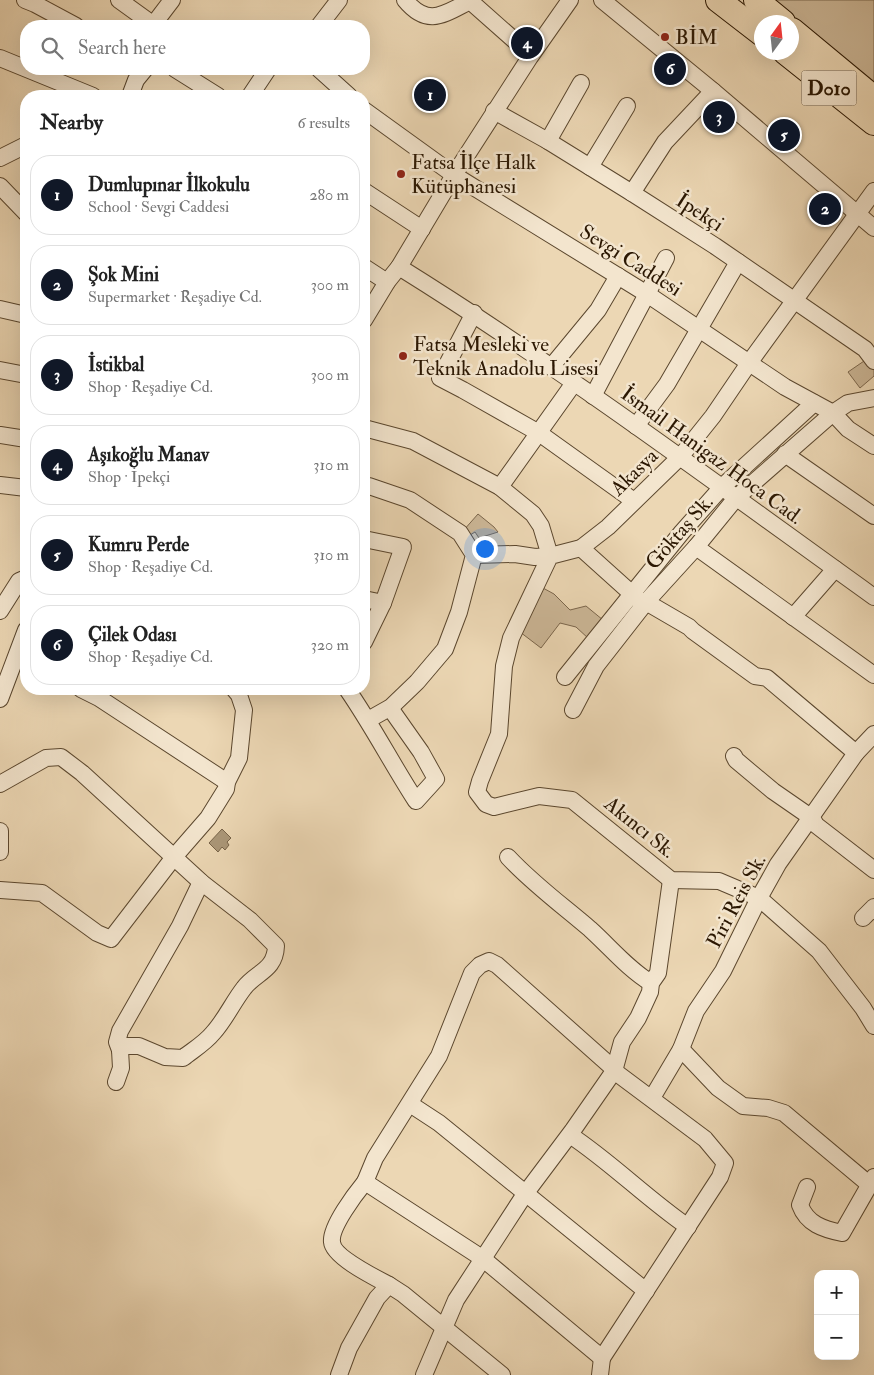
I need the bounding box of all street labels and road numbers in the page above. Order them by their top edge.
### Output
road number: D010 [802,70,856,106]
street label: İpekçi [671,187,729,238]
street label: Sevgi Caddesi [575,218,687,303]
street label: İsmail Hanigaz Hoca Cad. [615,380,808,531]
street label: Akasya [604,443,664,503]
street label: Göktaş Sk. [640,489,719,575]
street label: Akıncı Sk. [598,790,681,864]
street label: Piri Reis Sk. [701,850,772,953]

